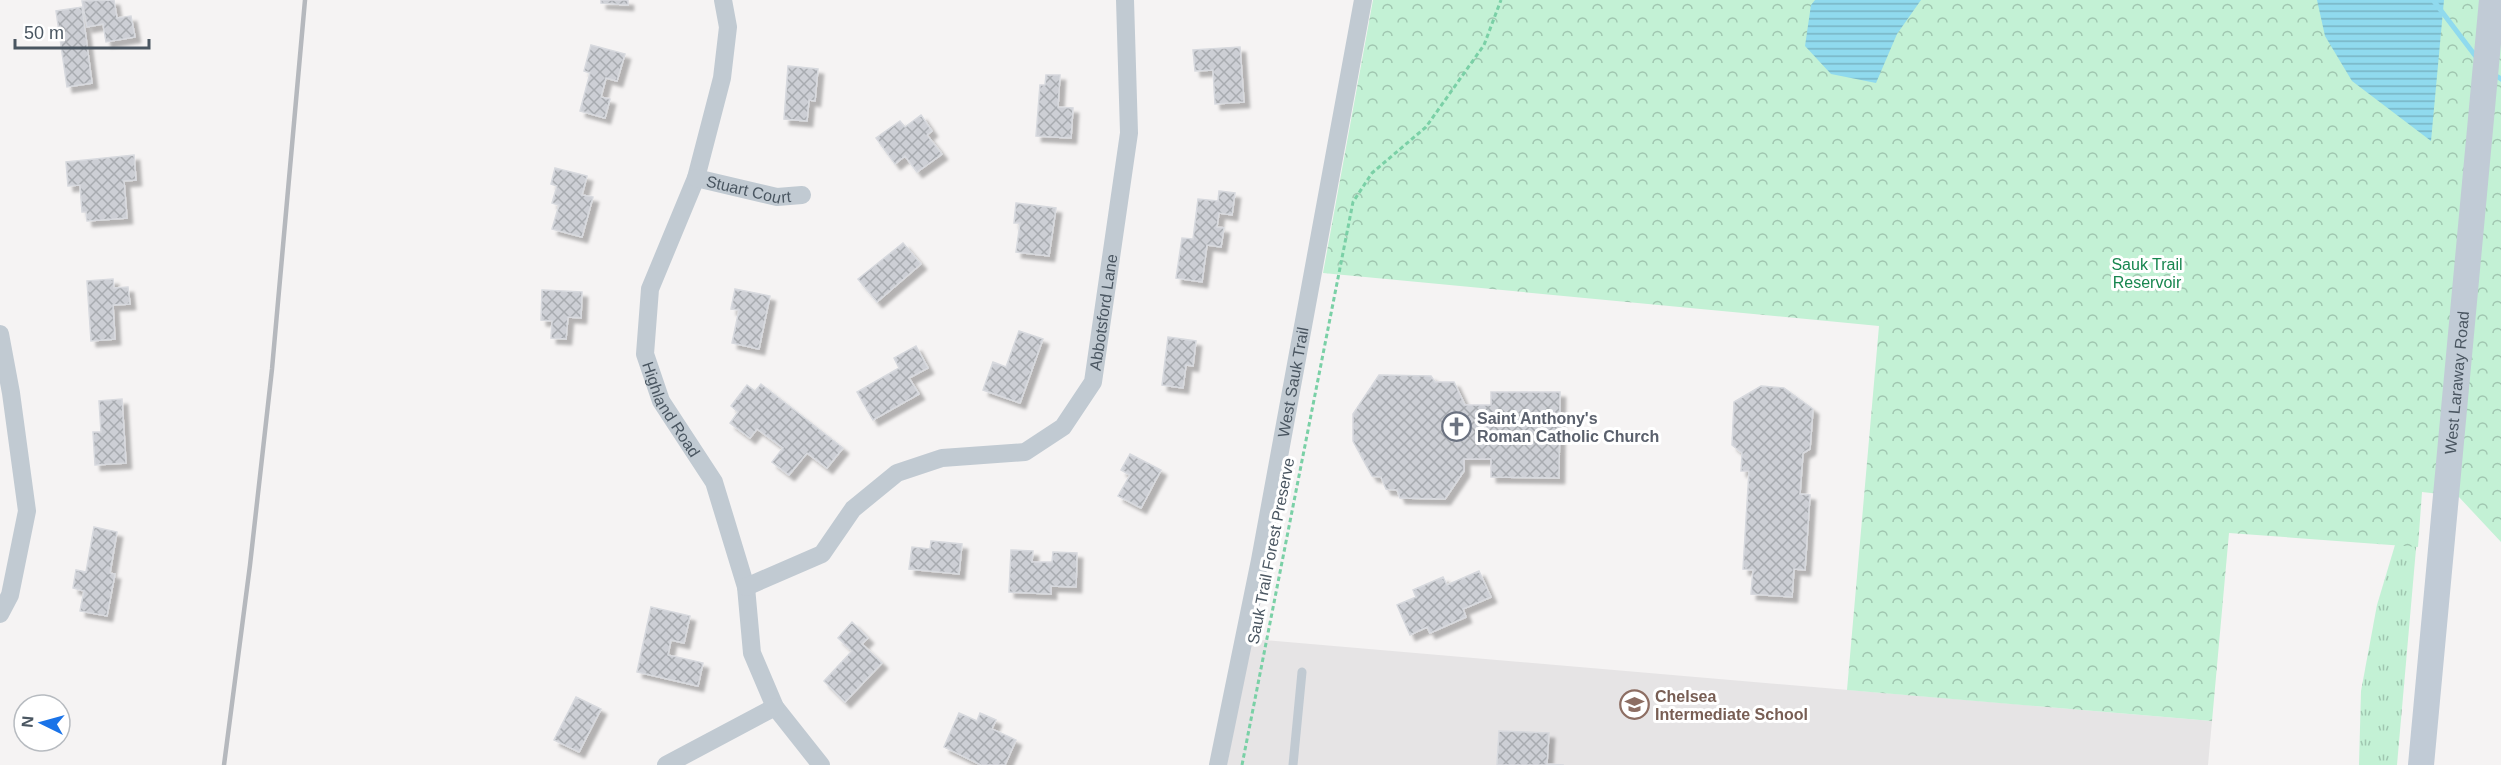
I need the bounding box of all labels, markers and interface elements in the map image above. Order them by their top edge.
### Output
scale bar [15,12,148,50]
text: 50 m [24,23,64,43]
street label: Stuart Court [705,172,792,206]
street label: Abbotsford Lane [1086,253,1120,372]
park label: Sauk Trail Reservoir [2111,256,2183,291]
street label: West Laraway Road [2441,310,2472,455]
street label: West Sauk Trail [1274,326,1311,439]
street label: Highland Road [640,359,704,460]
place label: Saint Anthony's Roman Catholic Church [1477,410,1659,445]
church icon: Saint Anthony's Roman Catholic Church [1440,411,1472,443]
street label: Sauk Trail Forest Preserve [1245,456,1297,646]
place label: Chelsea Intermediate School [1655,688,1808,723]
school or university icon: Chelsea Intermediate School [1618,689,1650,721]
north arrow [12,693,72,753]
text: N [19,715,37,728]

